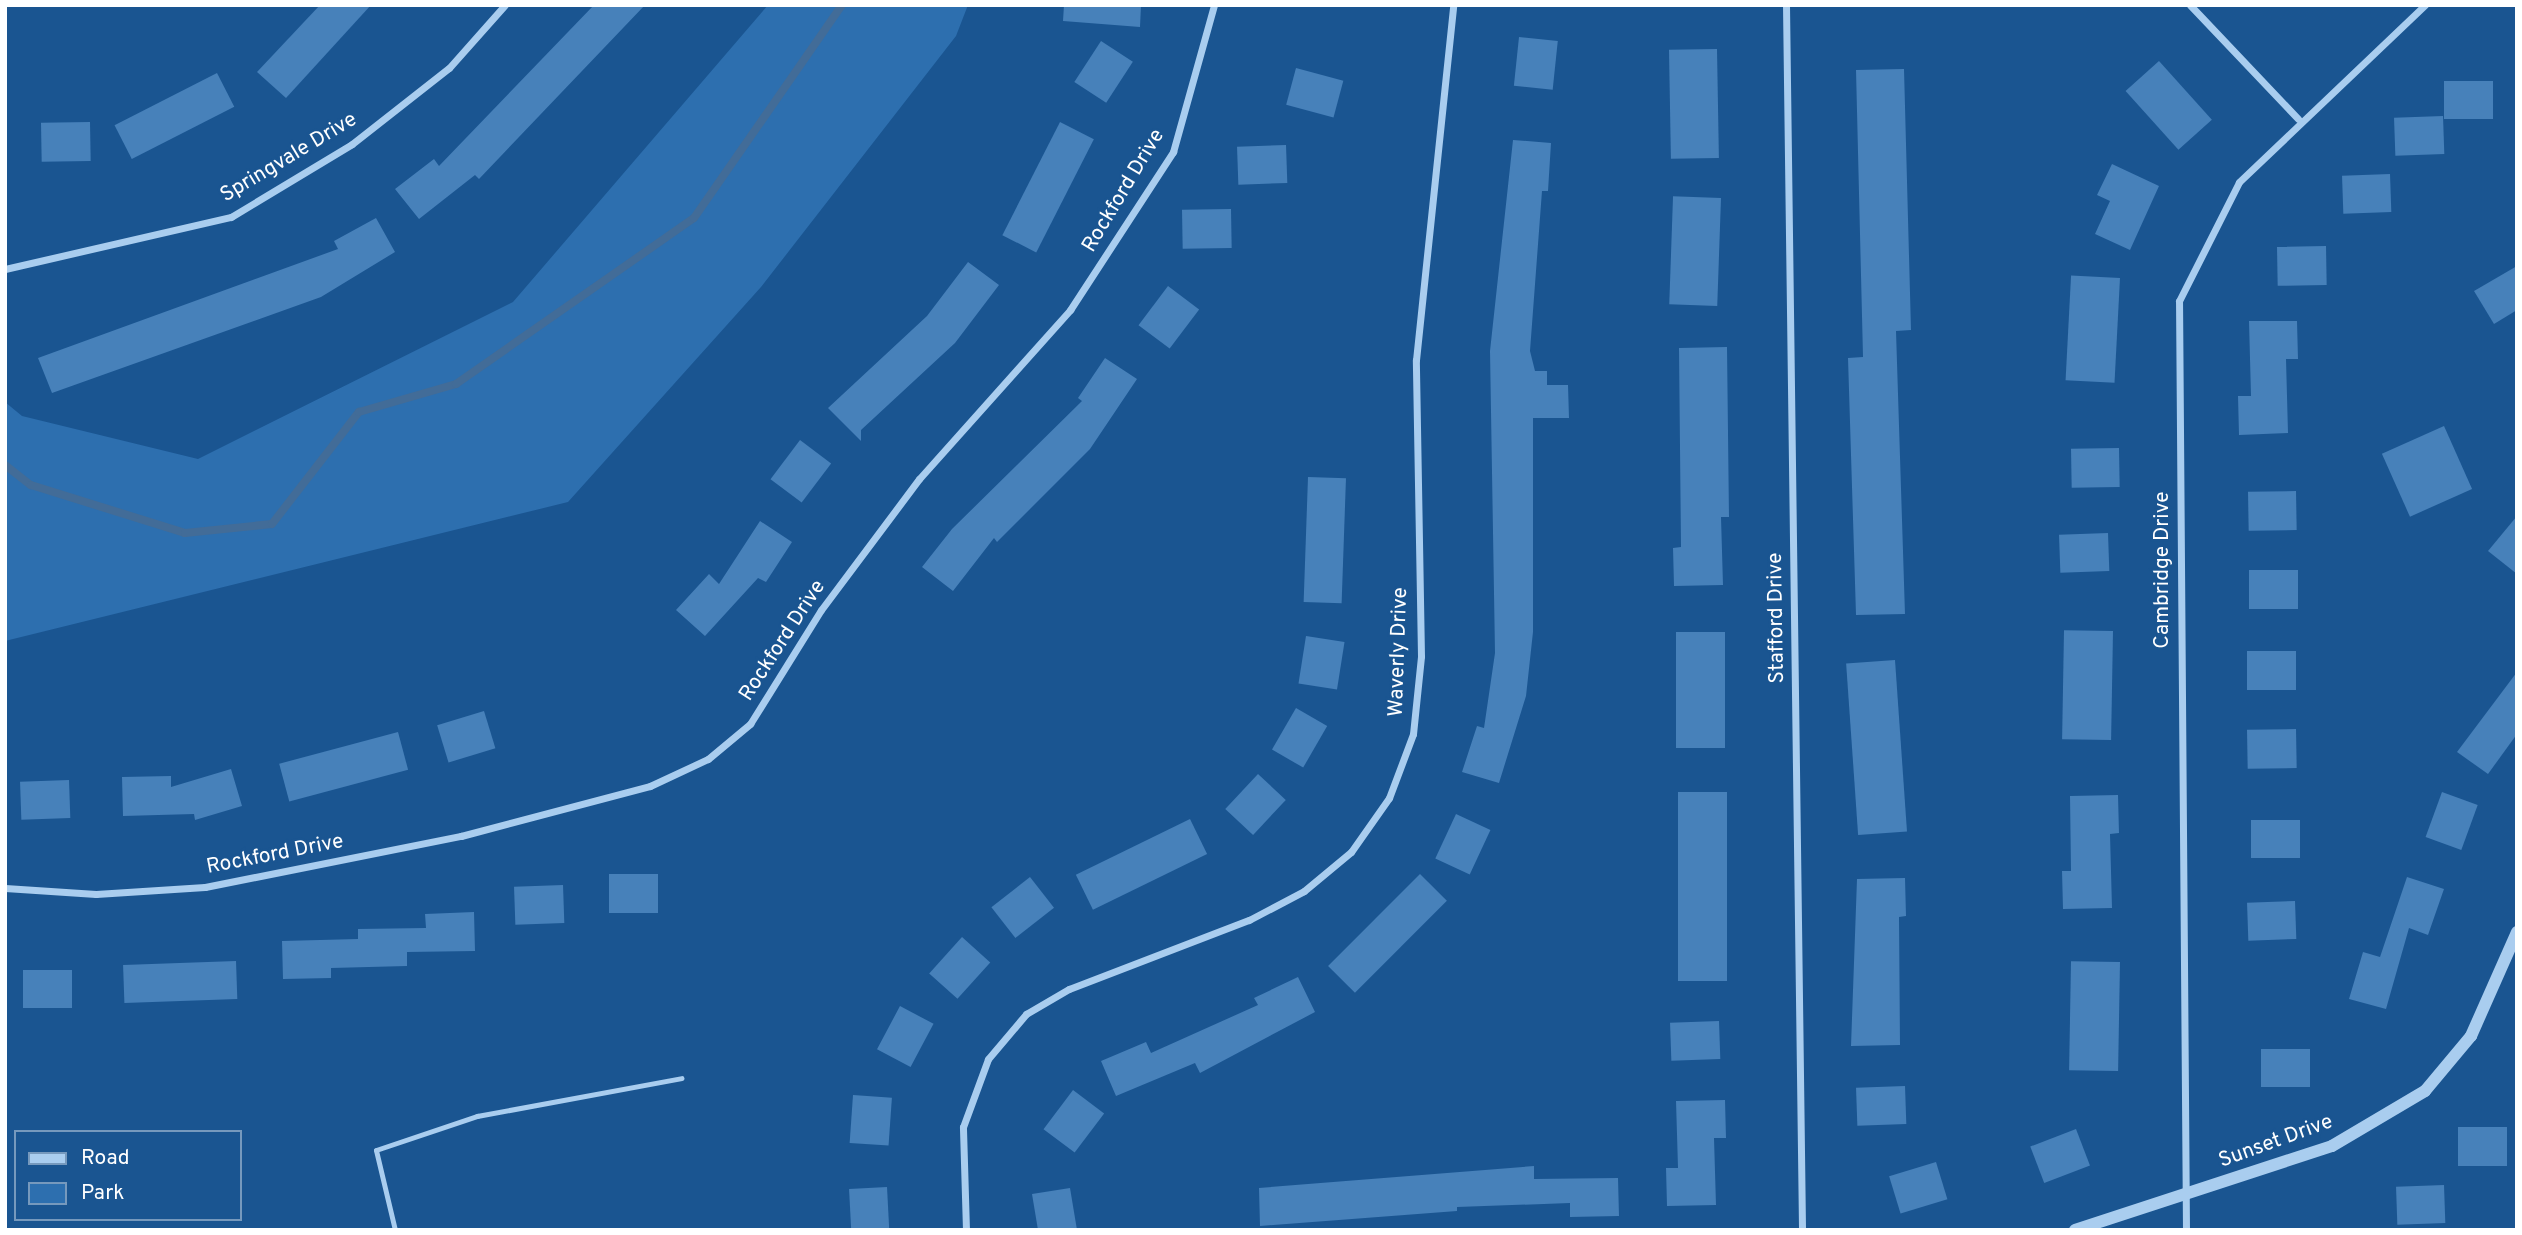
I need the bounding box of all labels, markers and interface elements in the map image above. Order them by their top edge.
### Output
street label: Springvale Drive [216,107,362,209]
street label: Rockford Drive [1077,125,1171,257]
street label: Cambridge Drive [2150,491,2176,649]
street label: Stafford Drive [1763,552,1791,684]
street label: Rockford Drive [735,576,831,706]
street label: Waverly Drive [1384,587,1414,717]
street label: Rockford Drive [204,829,346,881]
street label: Sunset Drive [2215,1110,2337,1174]
legend [14,1130,242,1221]
text: Road [81,1145,130,1172]
text: Park [81,1180,124,1207]

